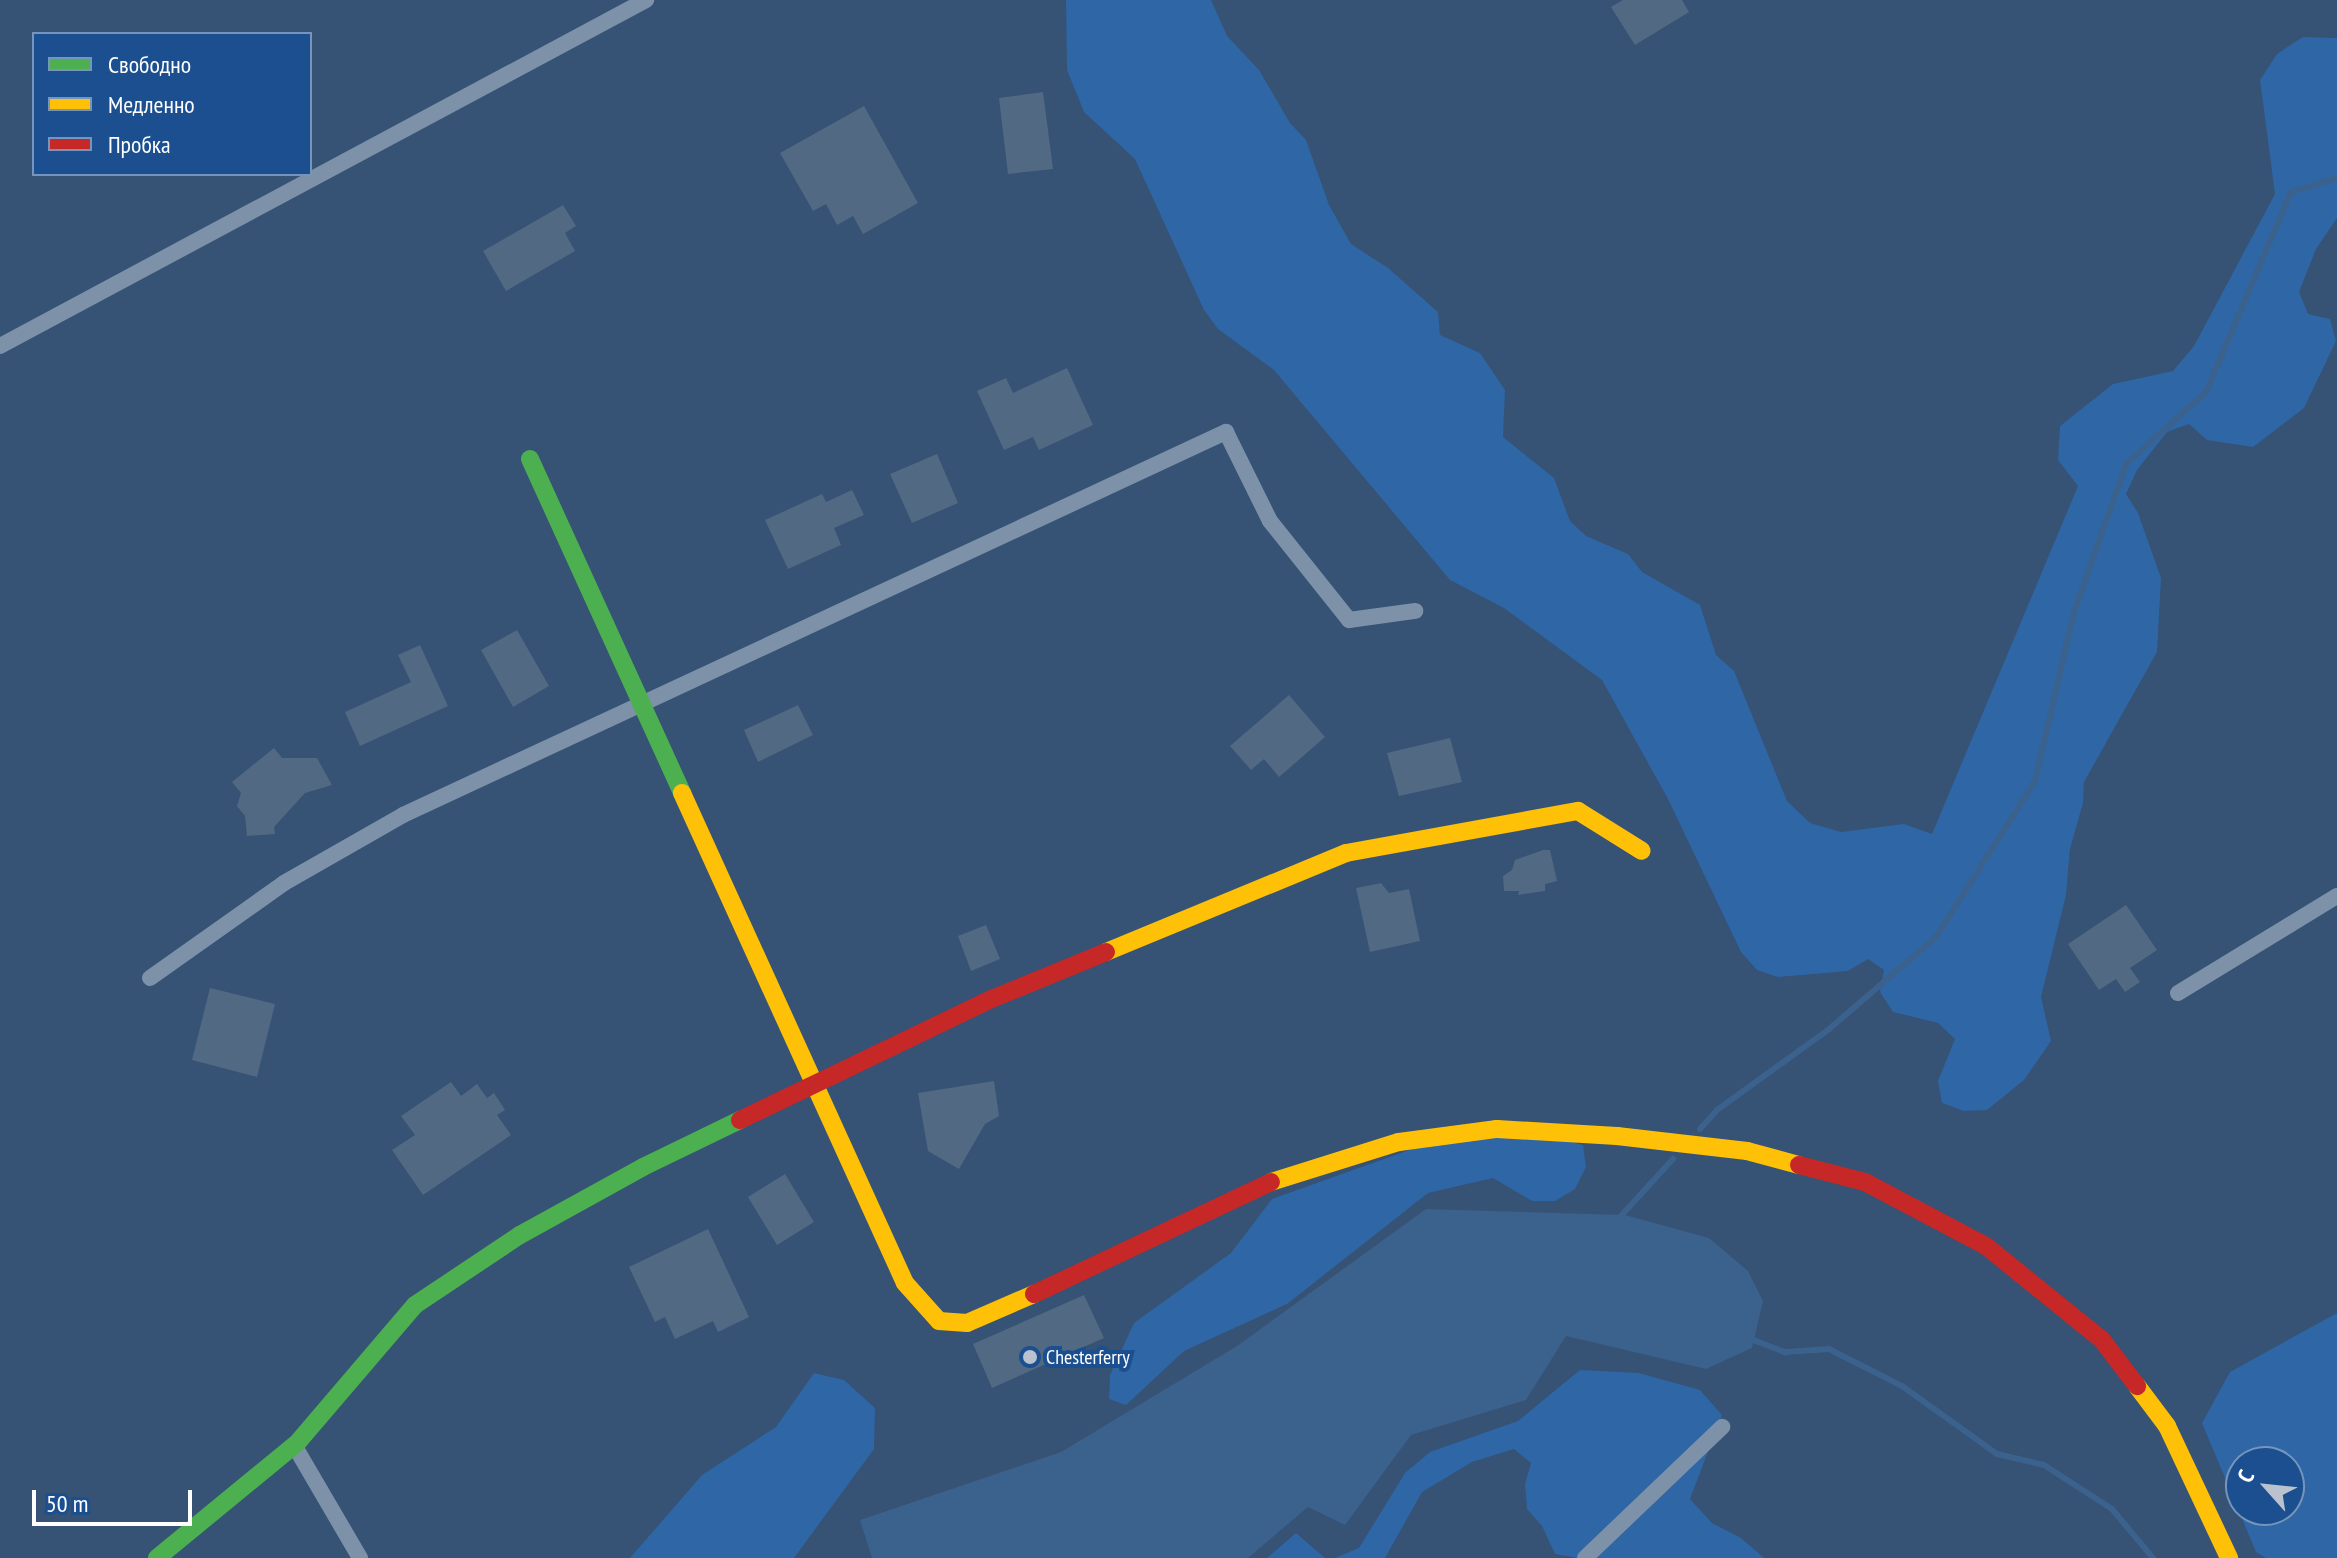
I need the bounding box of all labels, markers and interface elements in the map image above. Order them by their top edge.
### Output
legend [32,32,312,176]
text: Свободно [108,49,191,80]
text: Медленно [108,89,195,120]
text: Пробка [108,129,171,160]
place label: Chesterferry [1046,1345,1130,1369]
marker: Chesterferry [1021,1348,1039,1366]
north arrow [2225,1446,2305,1526]
text: С [2231,1465,2260,1487]
scale bar [36,1474,196,1524]
text: 50 m [46,1488,88,1519]

